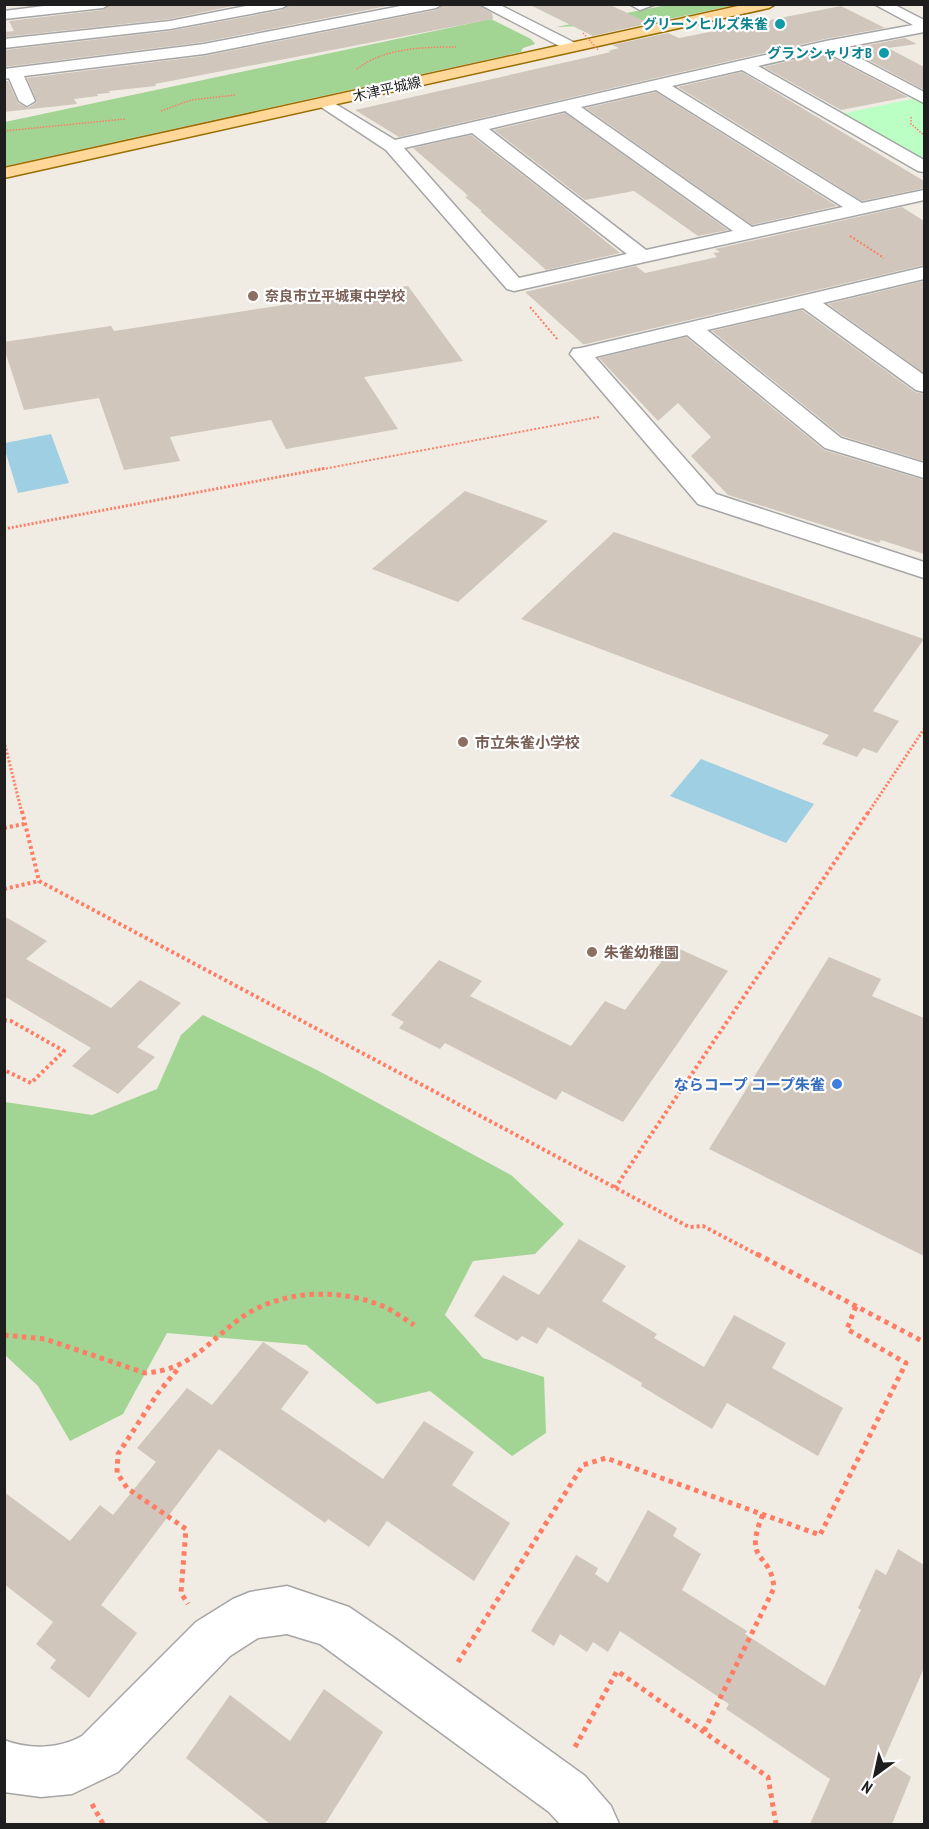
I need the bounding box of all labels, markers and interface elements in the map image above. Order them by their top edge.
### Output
place label: グリーンヒルズ朱雀 [643,15,768,33]
marker: グリーンヒルズ朱雀 [773,17,787,31]
place label: グランシャリオB [767,44,872,62]
marker: グランシャリオB [877,46,891,60]
street label: 木津平城線 [351,72,423,106]
place label: 奈良市立平城東中学校 [265,287,405,305]
marker: 奈良市立平城東中学校 [246,289,260,303]
place label: 市立朱雀小学校 [475,733,580,752]
marker: 市立朱雀小学校 [456,735,470,749]
place label: 朱雀幼稚園 [604,943,679,962]
marker: 朱雀幼稚園 [585,945,599,959]
place label: ならコープ コープ朱雀 [674,1075,825,1094]
marker: ならコープ コープ朱雀 [830,1077,844,1091]
north arrow [845,1745,905,1805]
text: N [858,1777,876,1798]

